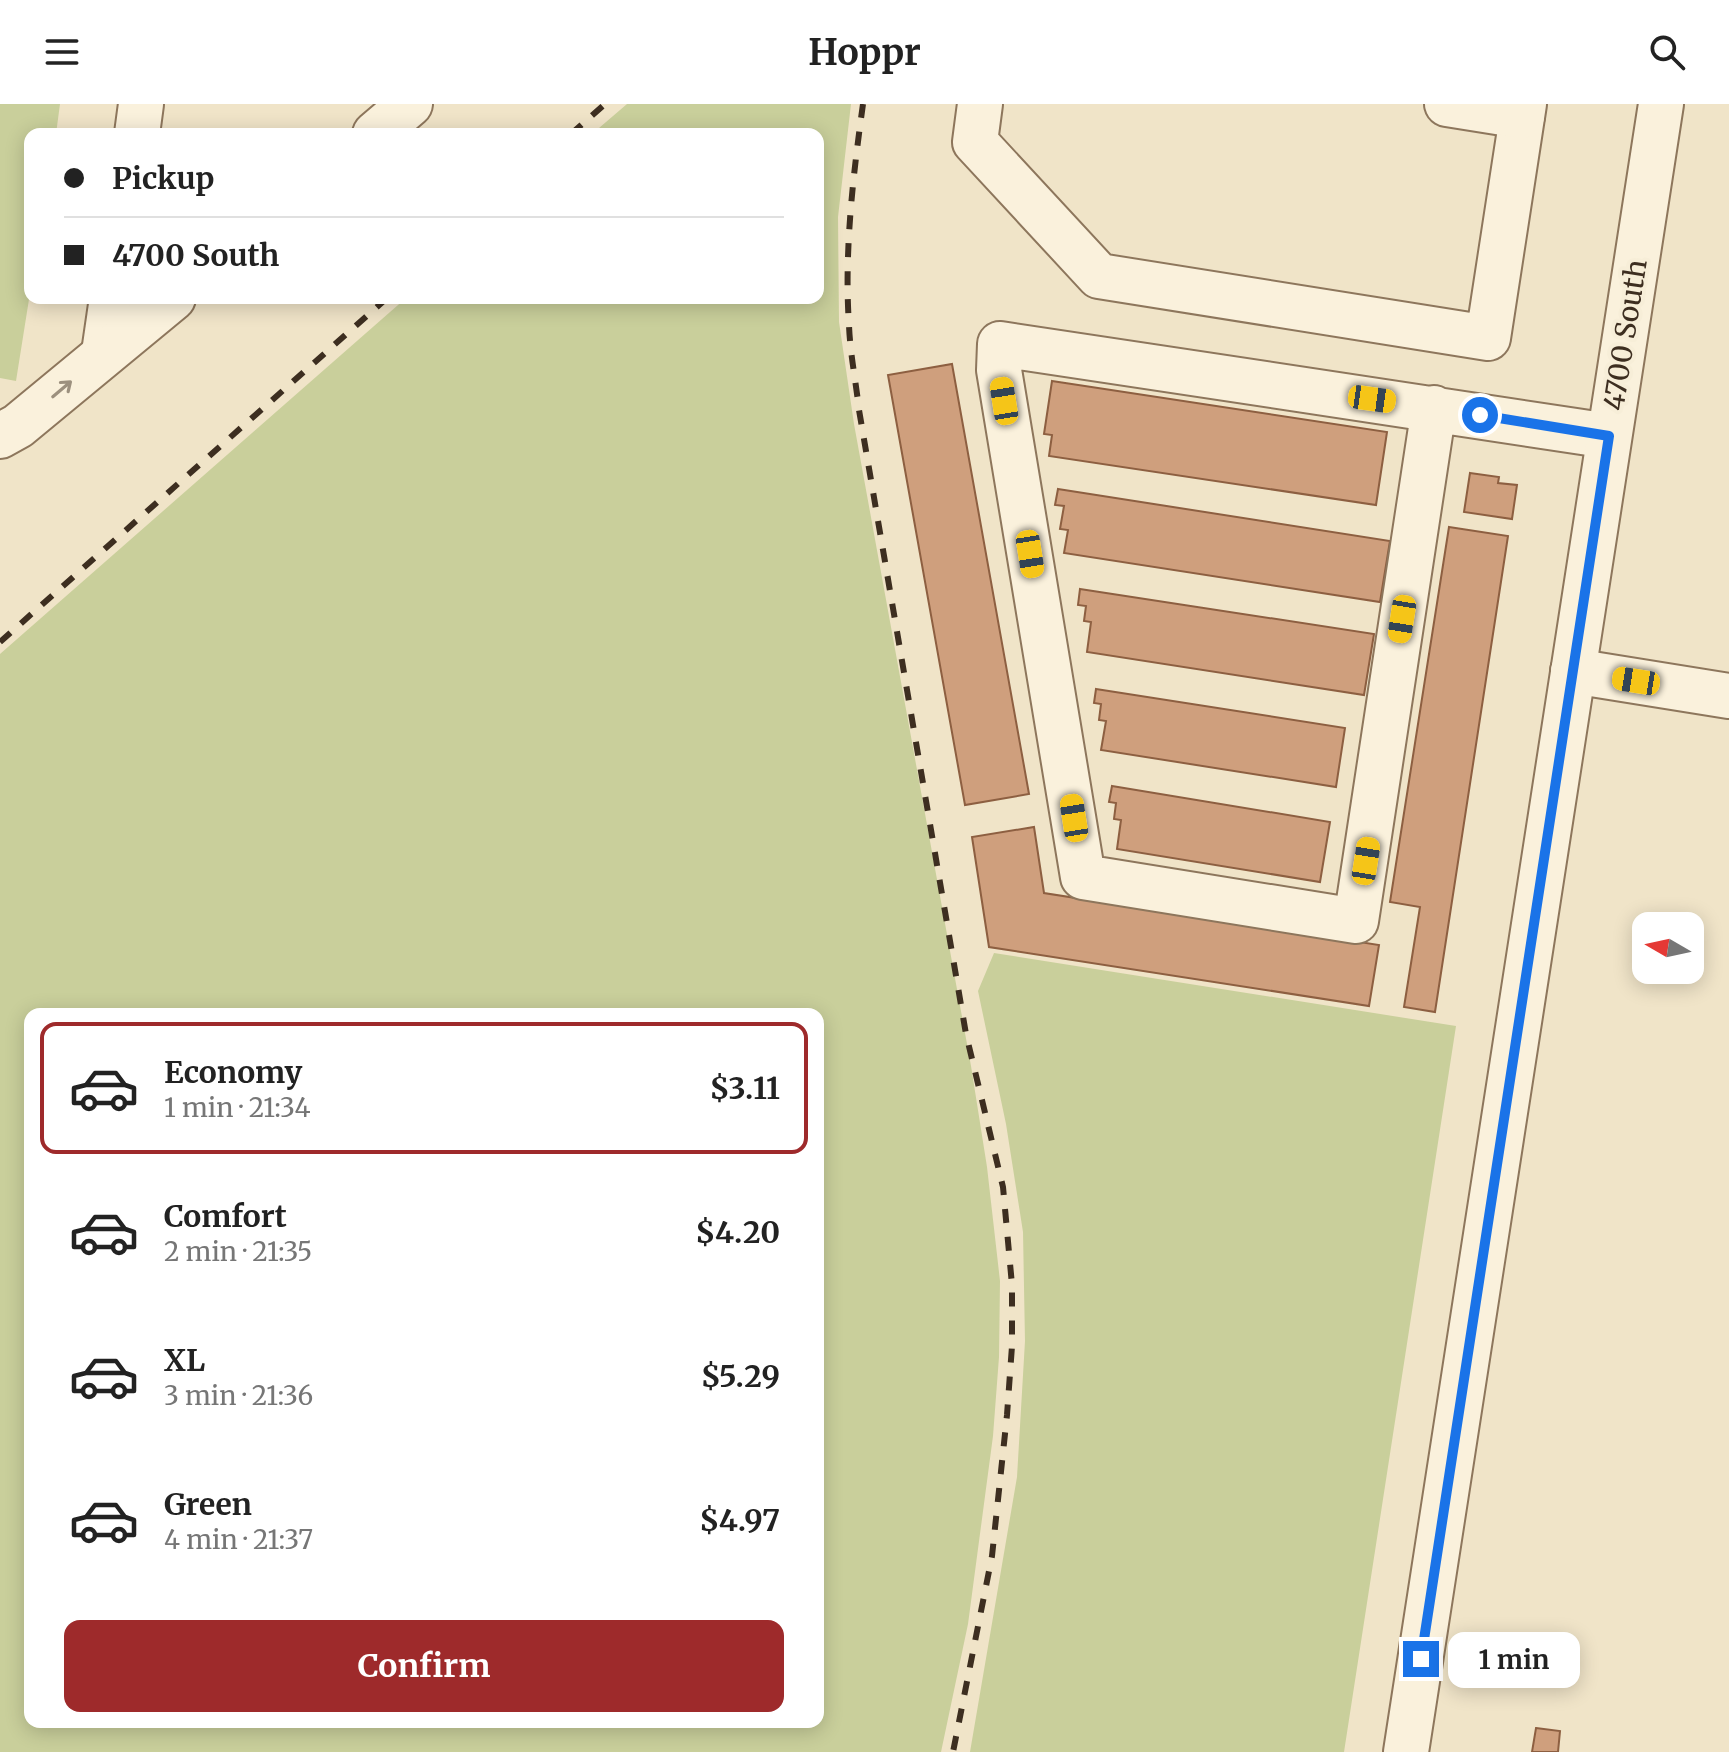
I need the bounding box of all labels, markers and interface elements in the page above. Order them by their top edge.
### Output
icon: menu [40,30,84,74]
text: Hoppr [808,30,921,75]
icon: search [1645,30,1689,74]
text: Pickup [112,159,214,197]
text: 4700 South [112,236,279,274]
street label: 4700 South [1595,257,1655,413]
car [988,375,1020,427]
one-way arrow [51,380,71,398]
car [1347,384,1397,414]
route start [1462,397,1498,433]
car [1014,528,1046,580]
car [1386,593,1418,645]
car [1610,665,1662,697]
car [1058,792,1090,844]
car [1350,835,1382,887]
north arrow [1632,912,1704,984]
map controls [1632,912,1704,984]
icon: car [68,1052,140,1124]
text: Economy [164,1053,302,1091]
text: $3.11 [710,1069,780,1107]
text: 1 min · 21:34 [164,1091,311,1124]
icon: car [68,1196,140,1268]
text: Comfort [164,1197,287,1235]
text: $4.20 [695,1213,780,1251]
text: 2 min · 21:35 [164,1235,312,1268]
icon: car [68,1340,140,1412]
text: XL [164,1341,205,1379]
text: $5.29 [701,1357,780,1395]
text: 3 min · 21:36 [164,1379,313,1412]
icon: car [68,1484,140,1556]
text: Green [164,1485,252,1523]
text: $4.97 [699,1501,780,1539]
text: 4 min · 21:37 [164,1523,313,1556]
button: Confirm [64,1620,784,1712]
callout: 1 min [1449,1631,1581,1687]
route end [1403,1641,1439,1677]
text: 1 min [1479,1643,1549,1676]

